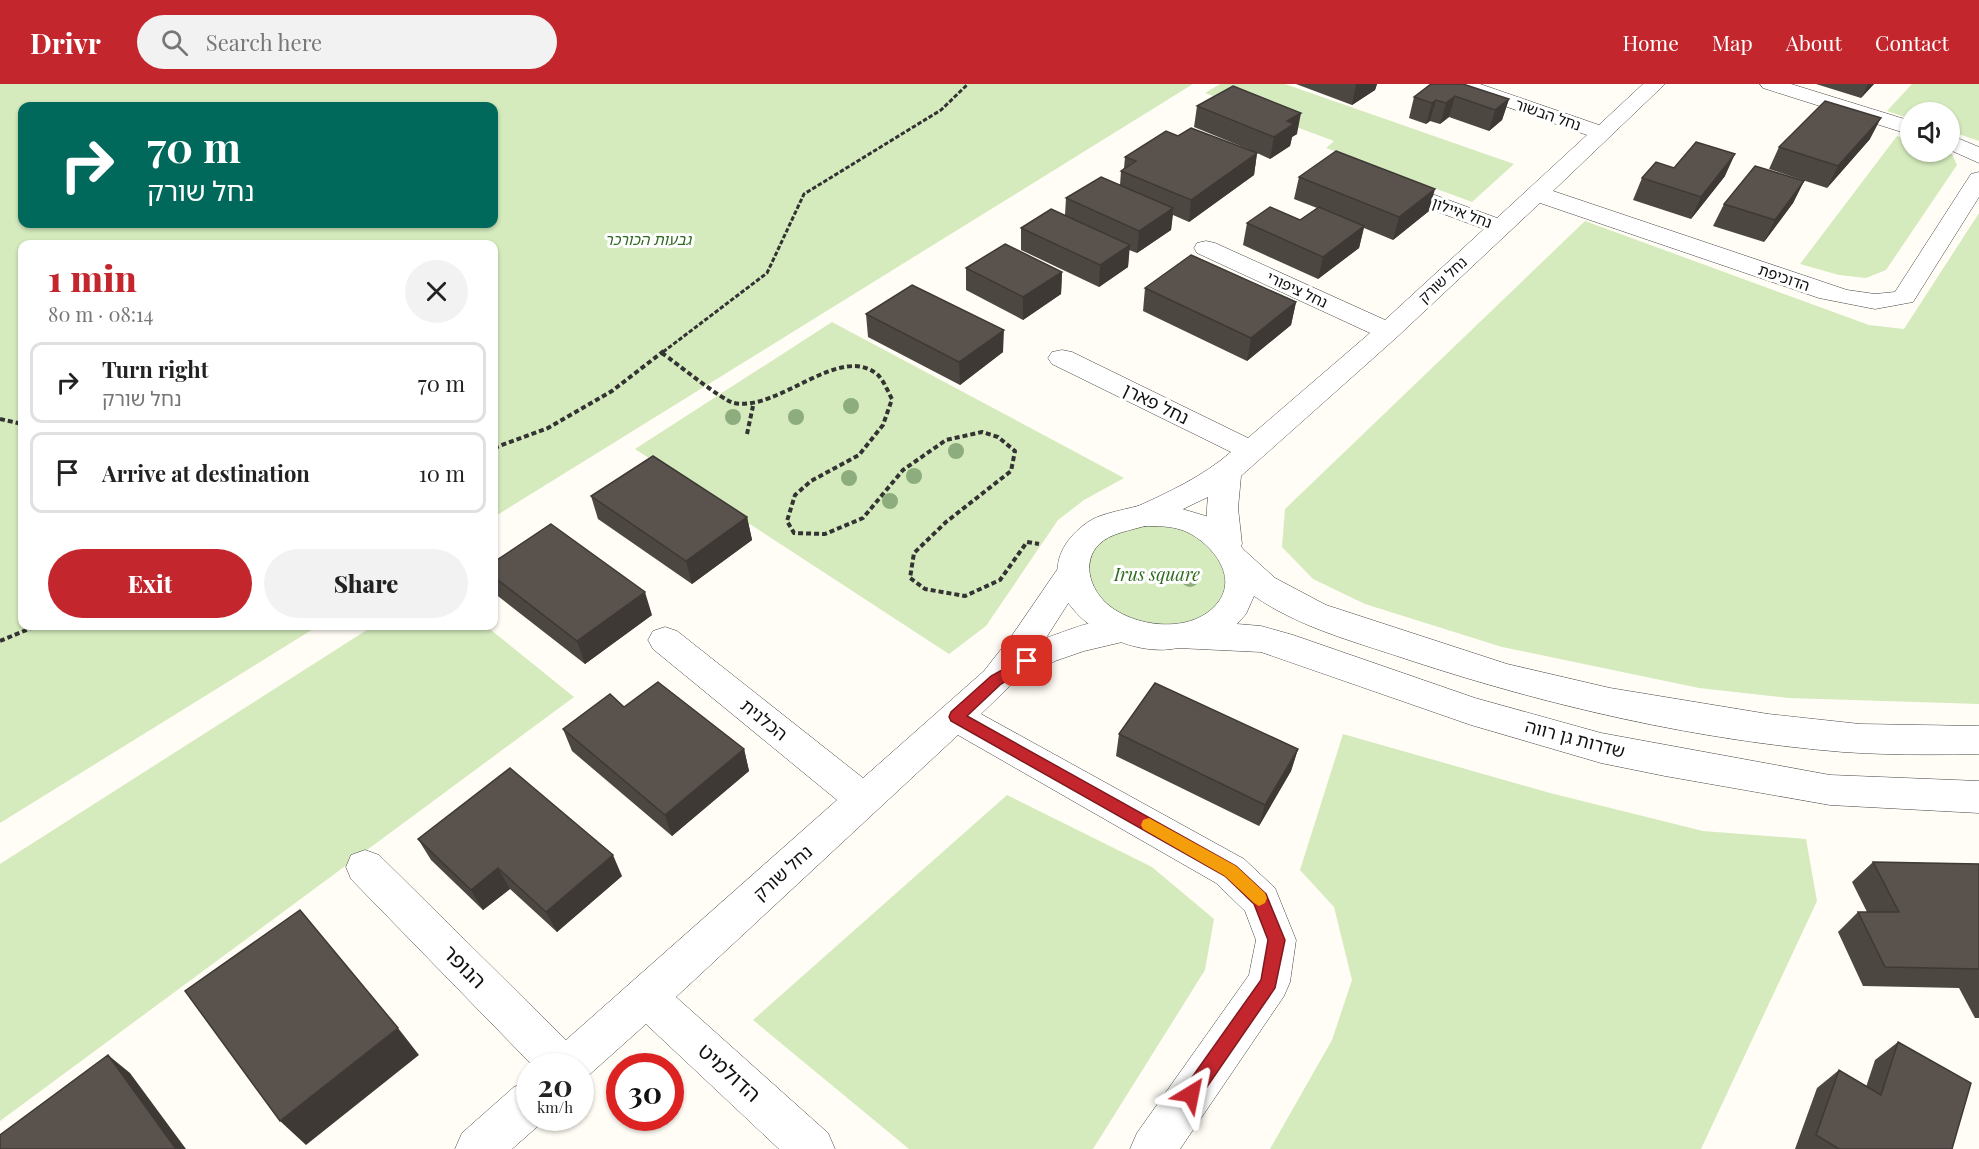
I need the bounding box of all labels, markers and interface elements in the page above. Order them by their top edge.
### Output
search box [137,15,557,69]
text: Drivr [30,24,101,61]
icon: search [158,26,191,59]
text: Search here [206,27,322,57]
text: Home [1623,28,1679,56]
text: Map [1712,28,1753,56]
text: About [1786,28,1842,56]
text: Contact [1875,28,1949,56]
street label: נחל הבשור [1513,93,1584,135]
map controls [1900,102,1960,162]
button: sound [1900,102,1960,162]
text: 70 m [147,118,241,174]
icon: right [48,126,126,204]
text: נחל שורק [147,172,255,208]
street label: נחל איילון [1430,192,1495,232]
park label: גבעות הכורכר [605,229,693,249]
street label: נחל שורק [1414,252,1471,307]
text: 1 min [48,253,137,301]
street label: הדוכיפת [1756,259,1813,295]
button: close [405,260,468,323]
street label: נחל ציפורי [1264,266,1331,312]
text: 80 m · 08:14 [48,300,153,327]
text: Turn right [102,354,208,384]
icon: right [51,366,84,399]
text: 70 m [418,368,465,398]
street label: נחל פארן [1120,377,1193,429]
text: נחל שורק [102,384,182,411]
icon: arrive [51,456,84,489]
text: Arrive at destination [102,458,310,488]
text: 10 m [419,458,465,488]
button: Exit [48,549,252,618]
button: Share [264,549,468,618]
park label: Irus square [1113,562,1200,586]
pin [1001,635,1052,686]
icon: arrive [1010,644,1043,677]
street label: הכלנית [736,693,793,745]
street label: שדרות גן רווה [1523,713,1628,763]
street label: נחל שורק [748,839,817,905]
street label: הנופר [438,938,493,993]
street label: הדולמיט [693,1036,768,1107]
speed limit sign: 30 [606,1053,684,1131]
position arrow [1159,1062,1223,1126]
text: 20 [537,1065,573,1105]
text: km/h [537,1097,573,1117]

